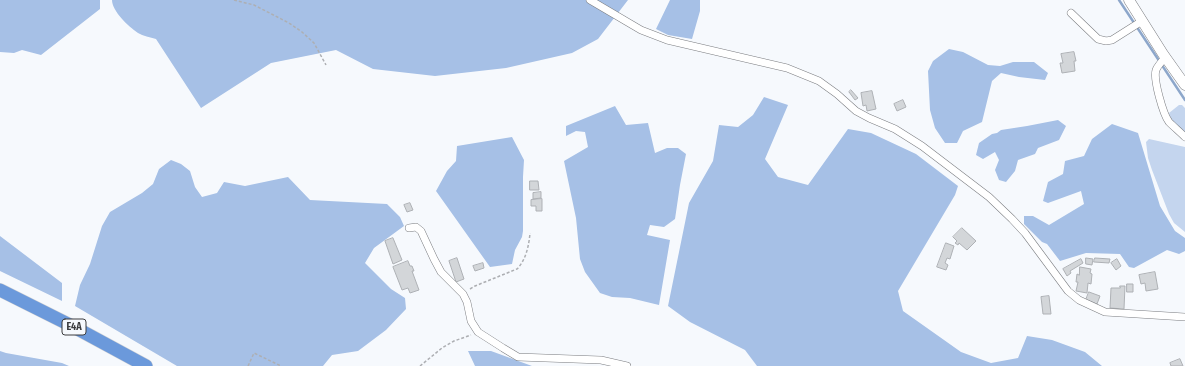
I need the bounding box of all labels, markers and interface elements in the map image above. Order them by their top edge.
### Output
road number: E4A [62,319,86,335]

